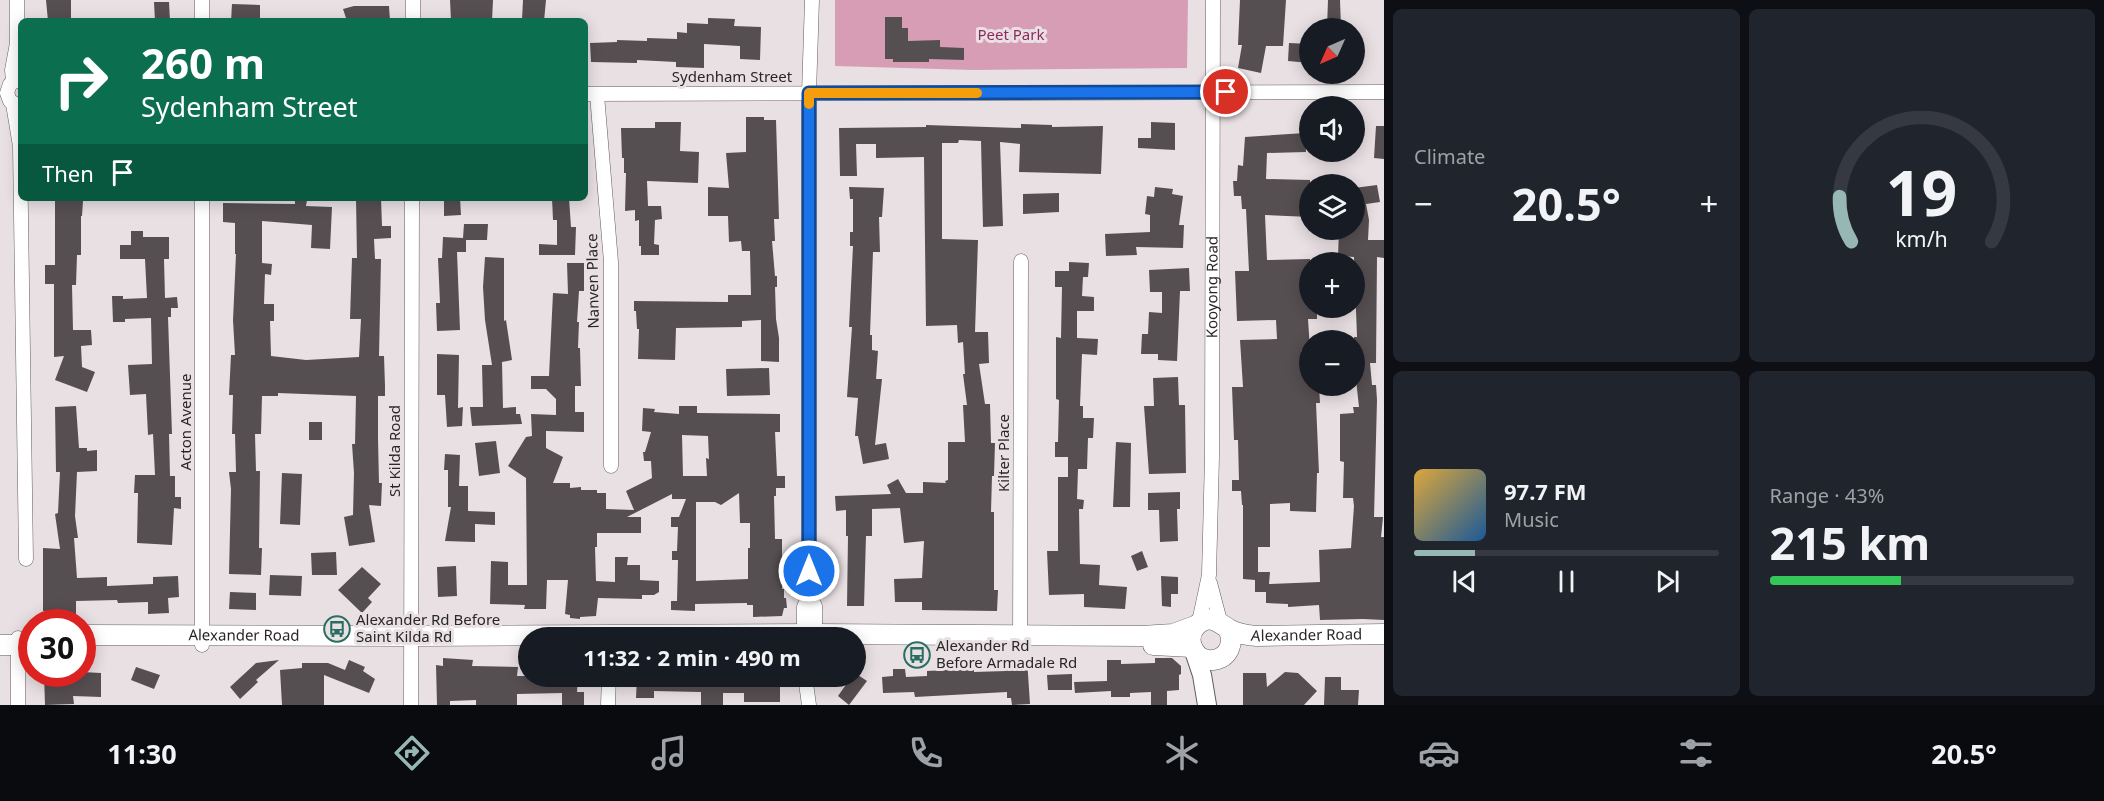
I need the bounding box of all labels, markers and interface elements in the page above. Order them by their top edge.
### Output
north arrow [1299,18,1365,84]
map controls [1299,18,1365,396]
park label: Peet Park [977,24,1045,44]
text: 260 m [141,34,265,91]
icon: right [42,42,120,120]
street label: Sydenham Street [672,66,793,86]
pin [1200,66,1251,117]
icon: arrive [1209,75,1242,108]
text: Sydenham Street [141,88,358,125]
button: sound [1299,96,1365,162]
text: Climate [1414,143,1485,170]
text: 19 [1886,149,1957,234]
icon: arrive [106,156,139,189]
text: Then [42,158,94,188]
text: 20.5° [1512,173,1621,234]
button: layers [1299,174,1365,240]
text: − [1414,181,1433,226]
text: + [1700,181,1718,226]
text: km/h [1895,225,1948,254]
street label: Nanven Place [581,233,603,329]
street label: Kooyong Road [1201,236,1221,338]
button: + [1299,252,1365,318]
button: − [1299,330,1365,396]
street label: Acton Avenue [175,373,195,471]
street label: St Kilda Road [384,405,404,497]
street label: Kilter Place [993,414,1013,492]
text: 97.7 FM [1504,476,1586,506]
text: Range · 43% [1770,482,1884,509]
text: Music [1504,506,1559,533]
text: 215 km [1770,512,1930,573]
position arrow [777,539,841,603]
icon: previous [1448,565,1481,598]
icon: pause [1550,565,1583,598]
icon: next [1651,565,1684,598]
speed limit sign: 30 [18,609,96,687]
place label: Alexander Rd Before Saint Kilda Rd [356,609,500,646]
bus stop icon: Alexander Rd Before Saint Kilda Rd [322,614,352,644]
street label: Alexander Road [1250,623,1362,646]
street label: Alexander Road [188,624,300,645]
place label: Alexander Rd Before Armadale Rd [936,635,1077,672]
bus stop icon: Alexander Rd Before Armadale Rd [902,640,932,670]
text: 11:32 · 2 min · 490 m [583,642,801,672]
icon: directions [391,732,433,774]
icon: music [648,732,690,774]
icon: phone [905,732,947,774]
icon: climate [1161,732,1203,774]
icon: car [1418,732,1460,774]
icon: filters [1675,732,1717,774]
text: 11:30 [107,735,177,772]
text: 20.5° [1931,735,1997,772]

